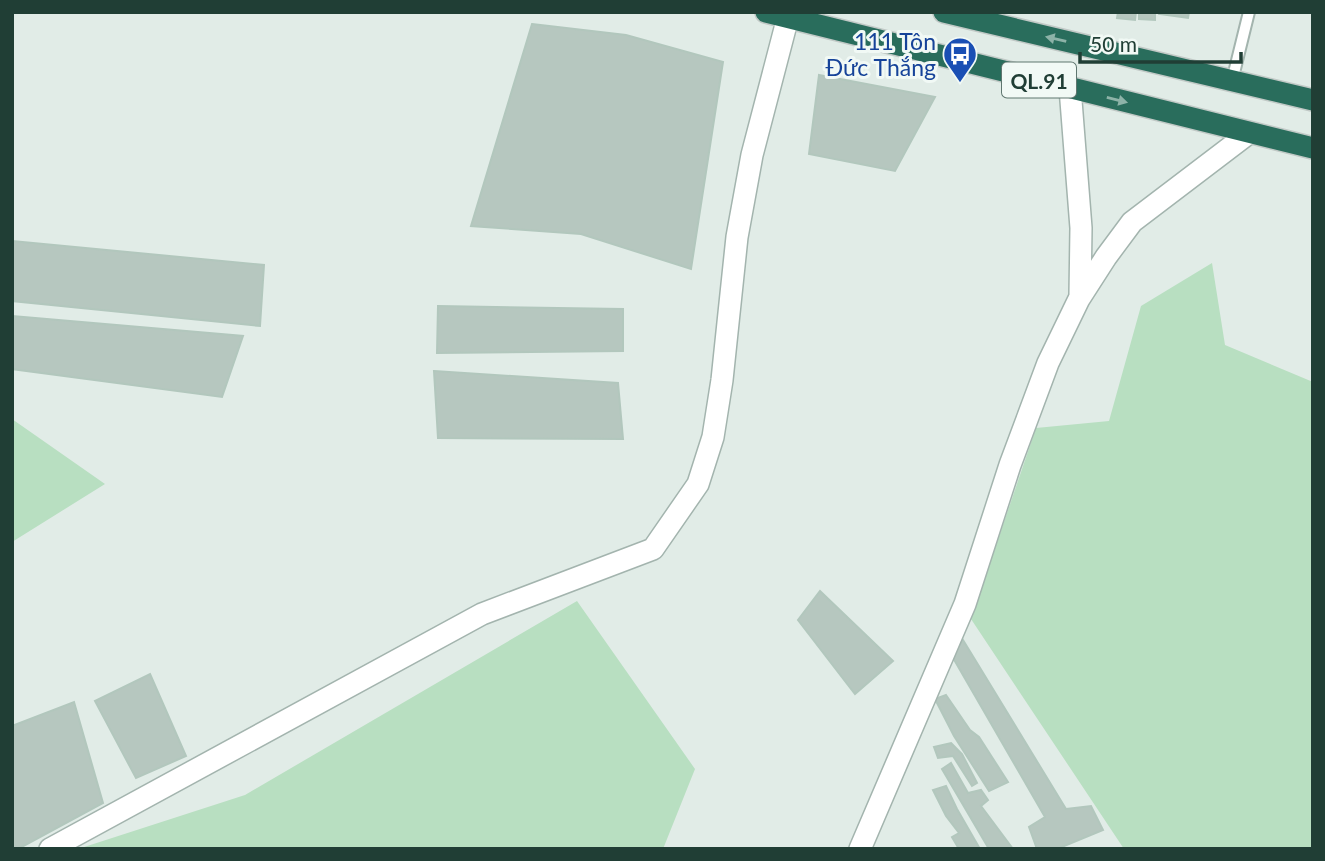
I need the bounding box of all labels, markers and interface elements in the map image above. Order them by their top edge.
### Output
scale bar [1080,21,1241,65]
place label: 111 Tôn Đức Thắng [825,27,936,81]
text: 50 m [1090,31,1137,56]
one-way arrow [1045,33,1067,44]
bus stop icon: 111 Tôn Đức Thắng [941,35,979,84]
road number: QL.91 [1002,62,1076,98]
one-way arrow [1106,95,1128,106]

